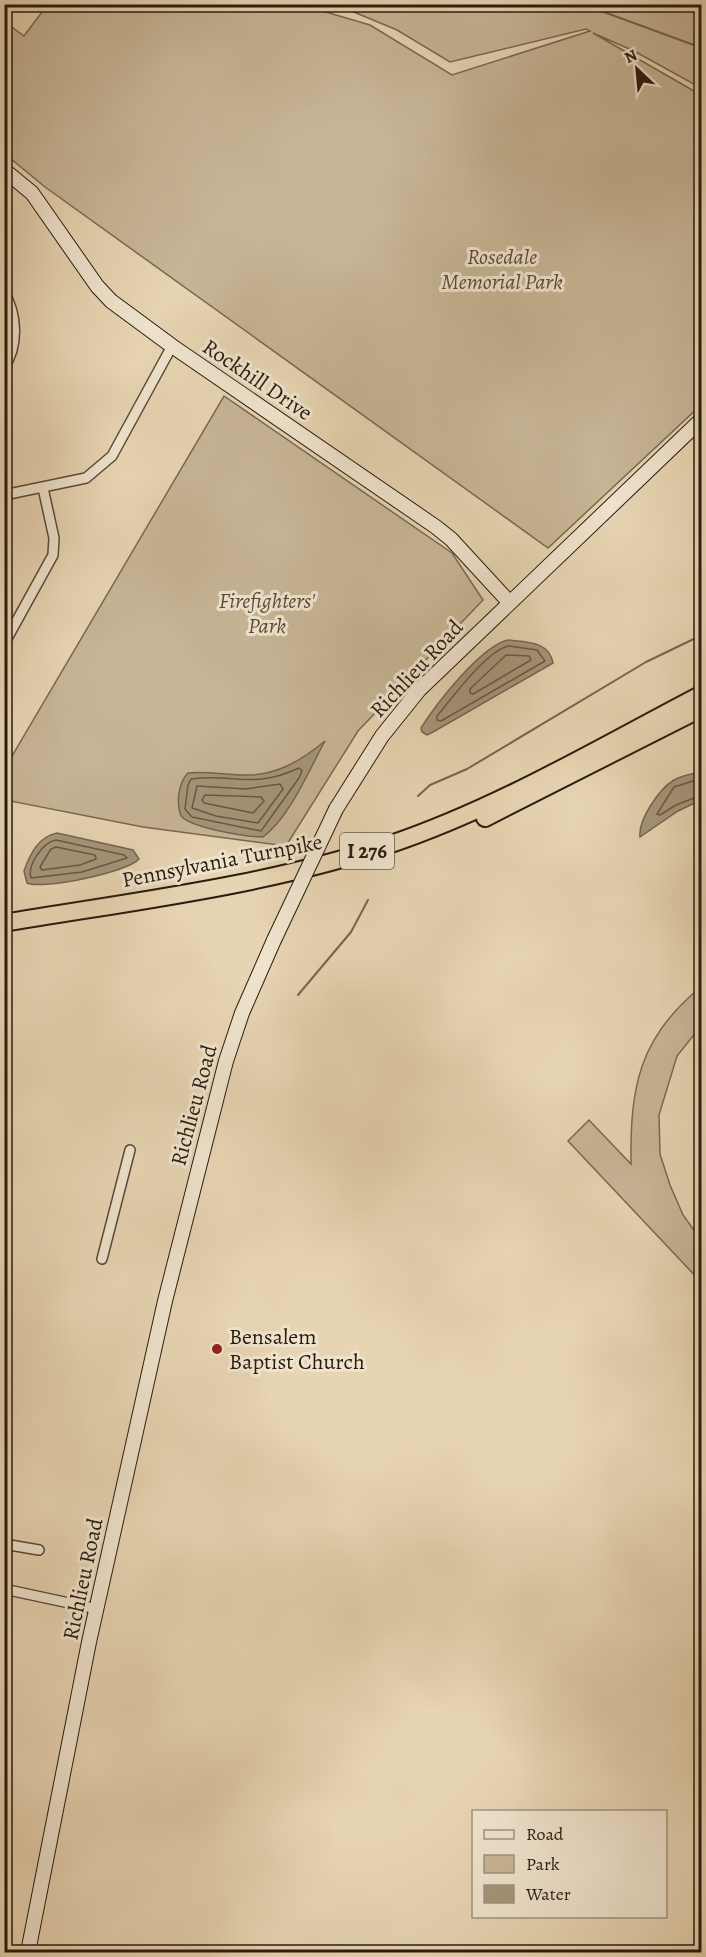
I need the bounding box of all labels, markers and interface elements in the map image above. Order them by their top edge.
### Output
north arrow [607,39,667,99]
text: N [621,44,641,69]
park label: Rosedale Memorial Park [441,242,563,297]
street label: Rockhill Drive [197,332,318,428]
park label: Firefighters' Park [219,586,316,641]
street label: Richlieu Road [363,613,470,724]
street label: Pennsylvania Turnpike [119,827,325,895]
road number: I 276 [340,833,394,869]
street label: Richlieu Road [163,1041,225,1169]
place label: Bensalem Baptist Church [229,1322,365,1377]
marker: Bensalem Baptist Church [210,1342,224,1356]
street label: Richlieu Road [55,1515,111,1643]
legend [472,1810,667,1918]
text: Road [526,1822,564,1846]
text: Park [526,1852,560,1876]
text: Water [525,1882,571,1906]

